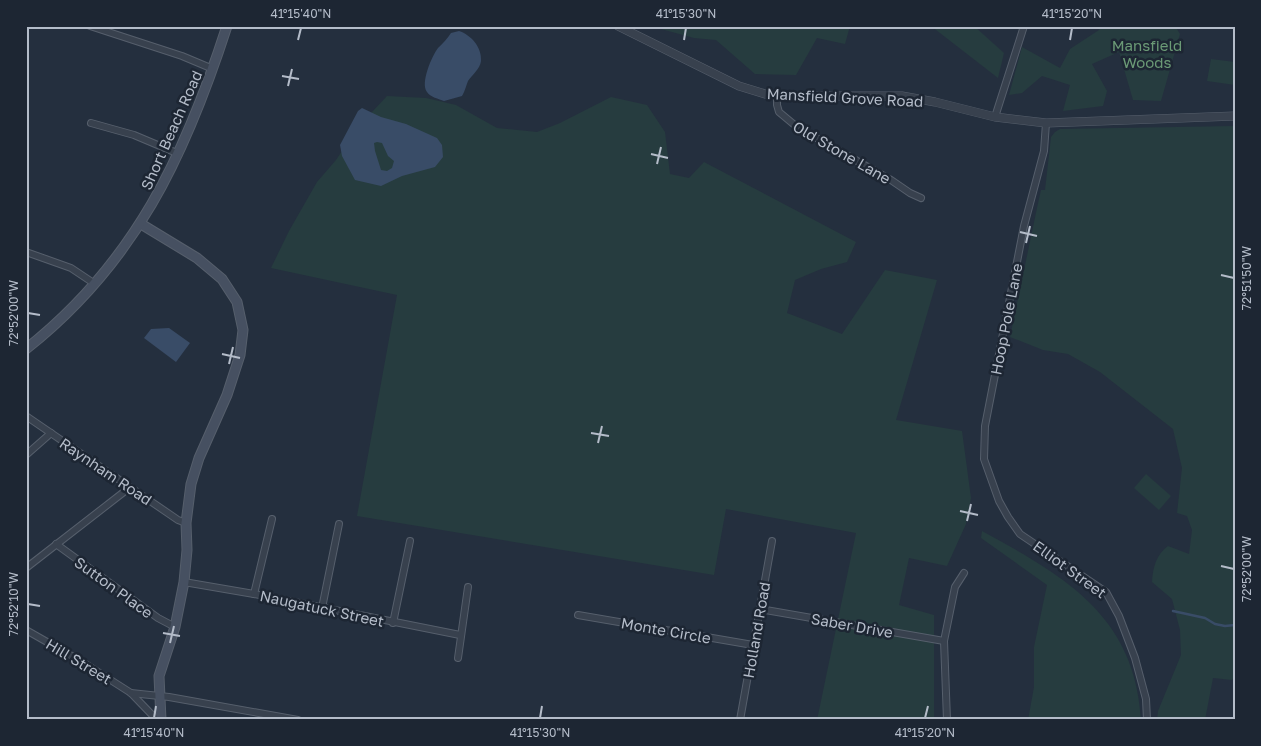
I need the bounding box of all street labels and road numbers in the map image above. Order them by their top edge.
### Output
street label: Short Beach Road [137,67,205,193]
street label: Mansfield Grove Road [766,84,924,110]
street label: Old Stone Lane [790,117,894,187]
street label: Hoop Pole Lane [986,261,1026,376]
street label: Raynham Road [56,434,156,508]
street label: Elliot Street [1030,536,1110,602]
street label: Sutton Place [71,553,157,622]
street label: Holland Road [739,580,773,680]
street label: Naugatuck Street [258,586,386,630]
street label: Saber Drive [810,609,895,641]
street label: Monte Circle [620,613,713,647]
street label: Hill Street [43,634,115,688]

